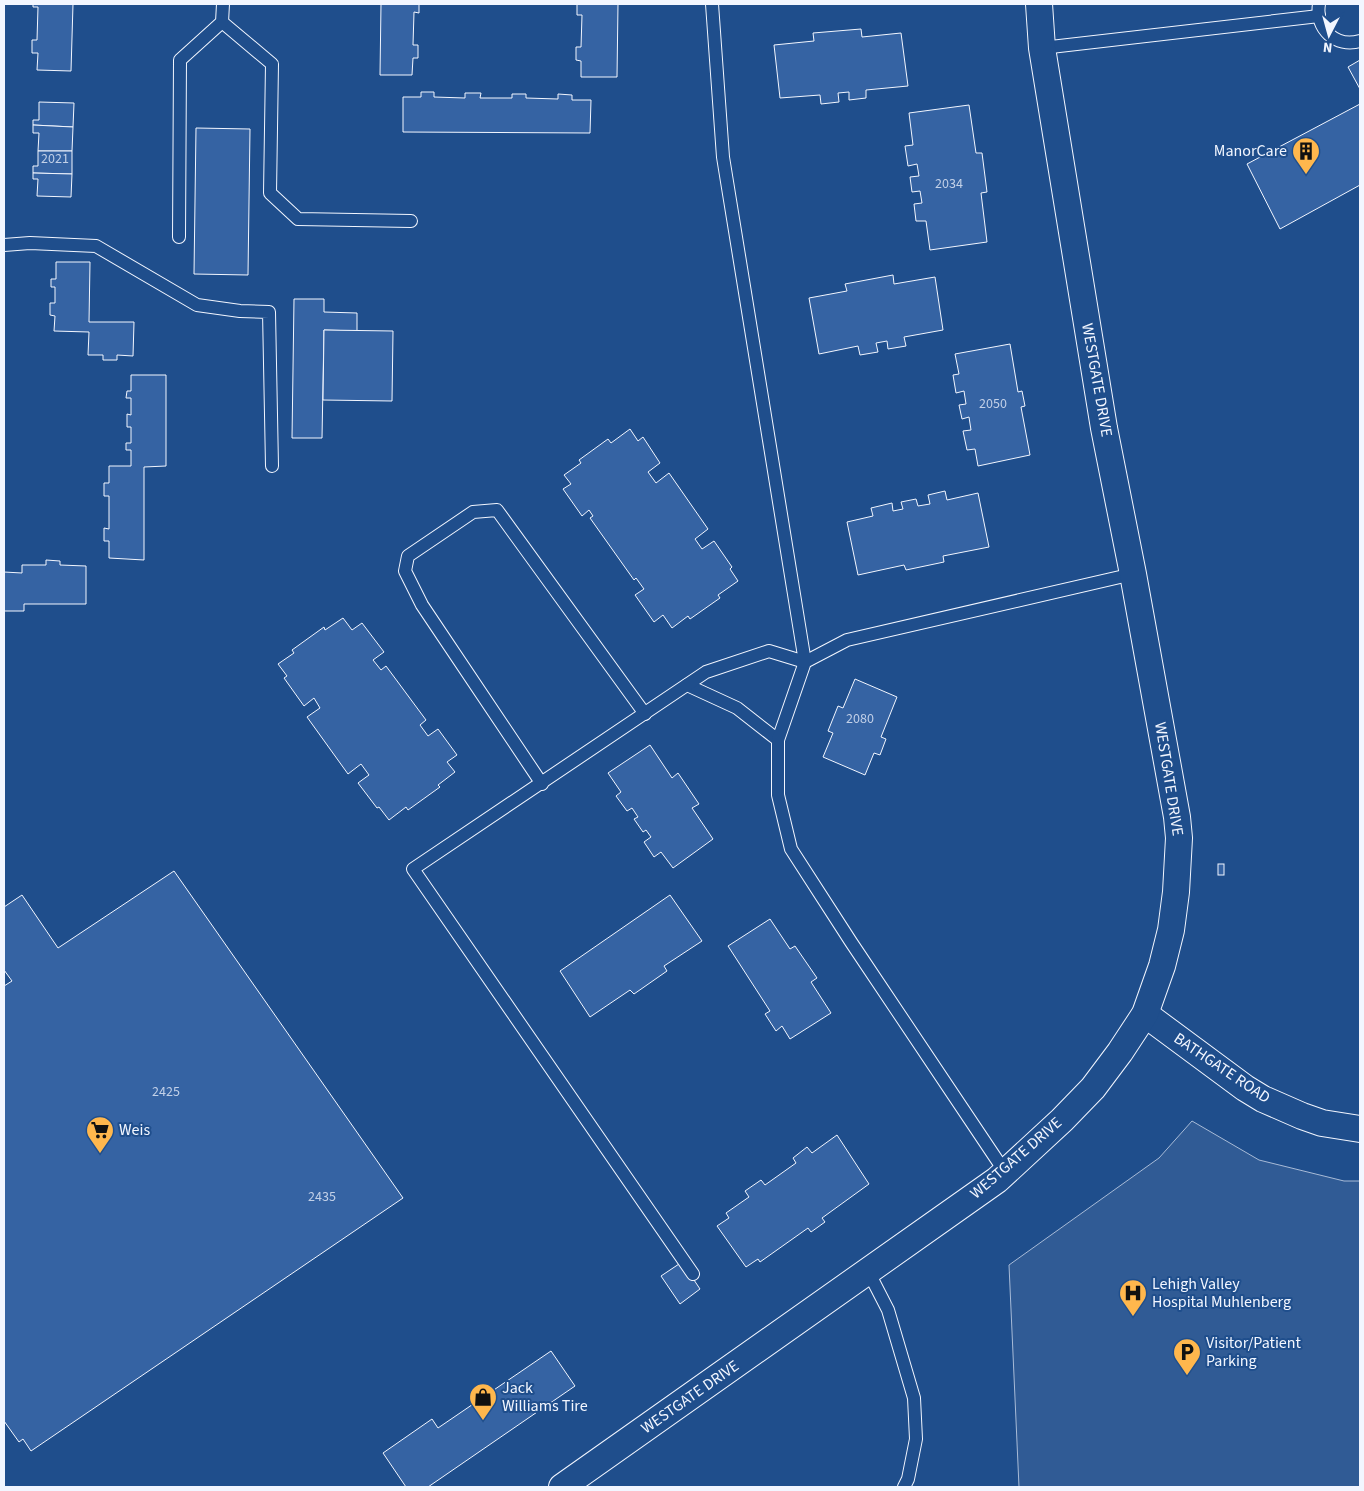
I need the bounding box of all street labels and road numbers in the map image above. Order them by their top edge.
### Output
street label: WESTGATE DRIVE [1076,321,1118,439]
street label: WESTGATE DRIVE [1149,720,1189,838]
street label: BATHGATE ROAD [1169,1028,1275,1109]
street label: WESTGATE DRIVE [965,1112,1067,1204]
street label: WESTGATE DRIVE [637,1355,743,1439]

